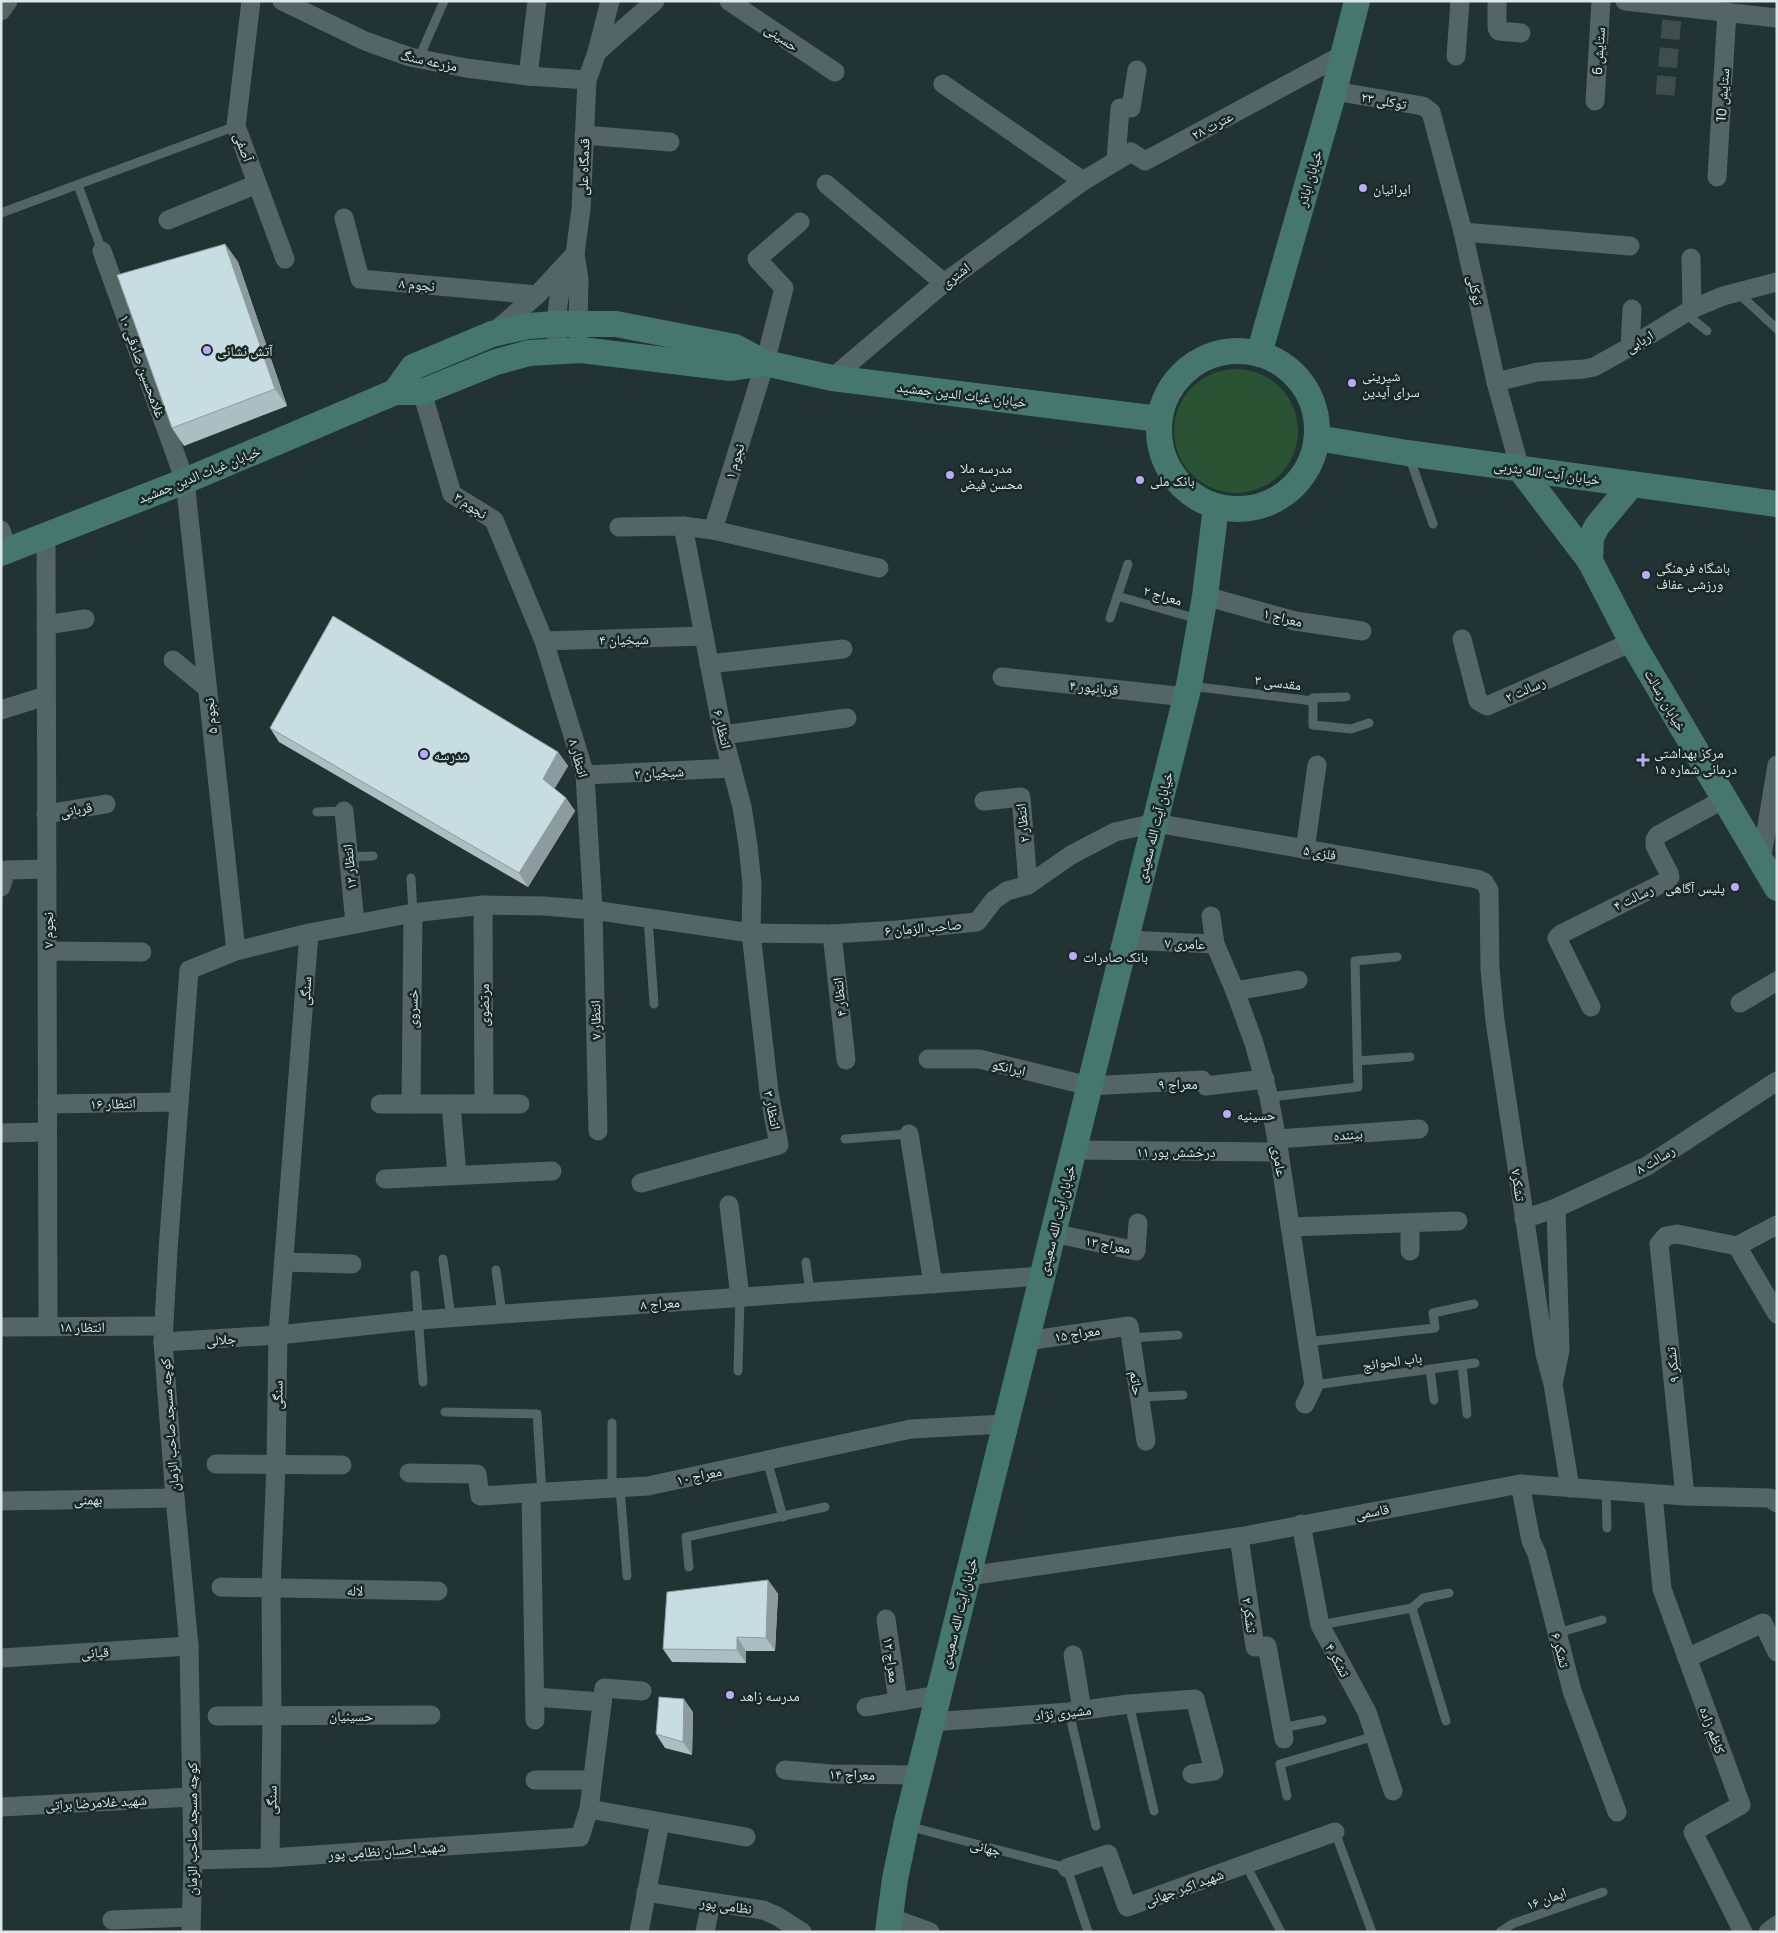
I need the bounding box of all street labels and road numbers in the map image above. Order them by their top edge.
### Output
street label: حسینی [761,20,802,55]
street label: ستایش 6 [1588,26,1609,76]
street label: مزرعه سنگ [399,46,459,75]
street label: ستایش 10 [1712,67,1733,123]
street label: توکلی ۲۳ [1360,88,1408,113]
street label: عترت ۲۸ [1188,107,1236,144]
street label: آصفی [230,130,257,164]
street label: قدمگاه علی [573,138,594,196]
street label: خیابان اباذر [1293,148,1326,210]
street label: اشتری [937,259,973,292]
street label: توکلی [1464,273,1487,307]
street label: نجوم ۸ [398,274,436,296]
street label: غلامحسین صادقی ۱۰ [116,312,170,420]
street label: اربابی [1622,326,1657,357]
street label: خیابان غیاث الدین جمشید [896,378,1028,411]
street label: نجوم ۱ [721,441,749,481]
street label: خیابان غیاث الدین جمشید [135,442,263,507]
street label: خیابان آیت الله یثربی [1493,456,1601,489]
street label: نجوم ۳ [450,488,491,524]
street label: معراج ۲ [1141,581,1184,611]
street label: معراج ۱ [1261,604,1304,632]
street label: شیخیان ۴ [599,630,649,649]
street label: خیابان رسالت [1641,666,1691,735]
street label: مقدسی ۳ [1254,671,1302,694]
street label: رسالت ۲ [1502,673,1548,706]
street label: قربانپور ۴ [1069,676,1119,699]
street label: نجوم ۵ [200,697,222,735]
street label: انتظار ۶ [709,708,736,750]
street label: انتظار ۸ [565,737,592,779]
street label: شیخیان ۲ [634,762,684,783]
street label: خیابان آیت الله سعیدی [1132,770,1177,884]
street label: قربانی [59,798,94,821]
street label: انتظار ۲ [1011,802,1034,843]
street label: فلزی ۵ [1302,841,1338,864]
street label: انتظار ۱۲ [339,843,360,890]
street label: رسالت ۴ [1610,880,1656,915]
street label: نجوم ۷ [39,912,58,948]
street label: صاحب الزمان ۶ [884,915,962,940]
street label: عامری ۷ [1164,934,1206,953]
street label: سنگی [295,976,316,1006]
street label: انتظار ۴ [828,976,851,1017]
street label: مرتضوی [475,984,493,1026]
street label: خسروی [403,989,422,1029]
street label: انتظار ۷ [586,1000,605,1040]
street label: ایرانکو [990,1055,1027,1080]
street label: معراج ۹ [1158,1075,1198,1094]
street label: انتظار ۳ [760,1089,785,1131]
street label: انتظار ۱۶ [90,1094,136,1113]
street label: بیننده [1333,1124,1363,1144]
street label: رسالت ۸ [1633,1141,1678,1178]
street label: درخشش پور ۱۱ [1136,1143,1216,1161]
street label: عامری [1268,1144,1291,1178]
street label: خیابان آیت الله سعیدی [1034,1163,1079,1277]
street label: تشکر۷ [1507,1168,1530,1203]
street label: معراج ۱۳ [1084,1231,1132,1259]
street label: معراج ۸ [640,1293,680,1315]
street label: انتظار ۱۸ [59,1318,105,1336]
street label: معراج ۱۵ [1053,1321,1101,1347]
street label: جلالی [205,1329,237,1350]
street label: تشکر ۹ [1662,1346,1683,1384]
street label: باب الحوائج [1361,1348,1423,1376]
street label: کوچه مسجد صاحب الزمان [156,1358,183,1492]
street label: حاتم [1125,1370,1147,1397]
street label: سنگی [268,1380,287,1410]
street label: معراج ۱۰ [675,1462,724,1490]
street label: بهمنی [74,1490,103,1509]
street label: قاسمی [1354,1500,1391,1523]
street label: خیابان آیت الله سعیدی [936,1556,981,1670]
street label: لاله [347,1581,363,1599]
street label: تشکر ۲ [1238,1596,1261,1634]
street label: تشکر ۶ [1547,1631,1574,1670]
street label: معراج ۱۲ [878,1636,904,1684]
street label: تشکر ۴ [1321,1640,1354,1680]
street label: قپانی [81,1643,110,1662]
street label: مشیری نژاد [1034,1701,1092,1724]
street label: کاظم زاده [1695,1704,1729,1757]
street label: حسینیان [329,1707,373,1725]
street label: کوچه مسجد صاحب الزمان [183,1762,201,1896]
street label: معراج ۱۴ [829,1765,875,1785]
street label: سنگی [262,1785,281,1815]
street label: شهید غلامرضا براتی [45,1791,147,1814]
street label: جهانی [968,1835,1003,1860]
street label: شهید احسان نظامی پور [327,1837,446,1864]
street label: شهید اکبر جهانی [1142,1865,1226,1910]
street label: ایمان ۱۶ [1524,1883,1569,1914]
street label: نظامی پور [698,1893,753,1918]

